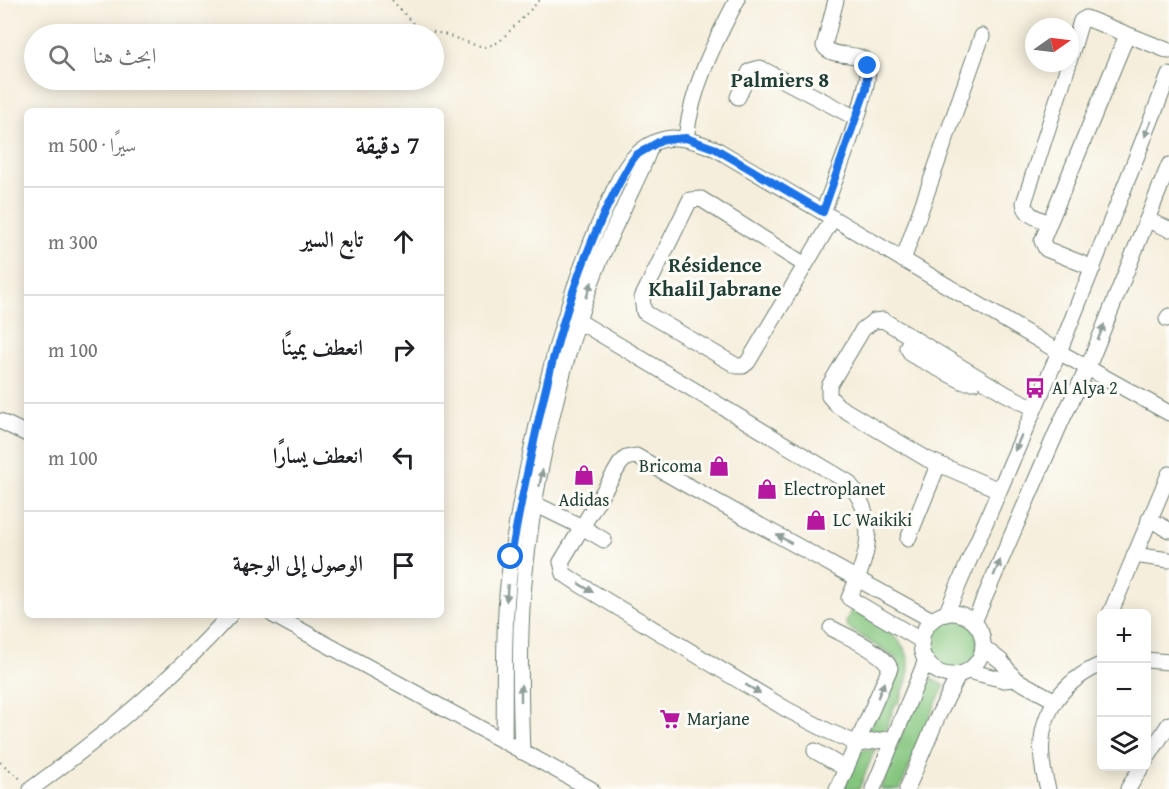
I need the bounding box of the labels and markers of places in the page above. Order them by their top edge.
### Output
place label: Al Alya 2 [1052,374,1118,401]
bus stop icon: Al Alya 2 [1023,376,1047,400]
place label: Bricoma [639,452,702,479]
shop icon: Bricoma [707,454,731,478]
shop icon: Adidas [572,463,596,487]
place label: Electroplanet [784,475,886,502]
shop icon: Electroplanet [755,477,779,501]
place label: Adidas [559,486,609,513]
place label: LC Waikiki [833,506,912,533]
shop icon: LC Waikiki [804,508,828,532]
place label: Marjane [687,705,750,732]
supermarket icon: Marjane [658,707,682,731]

